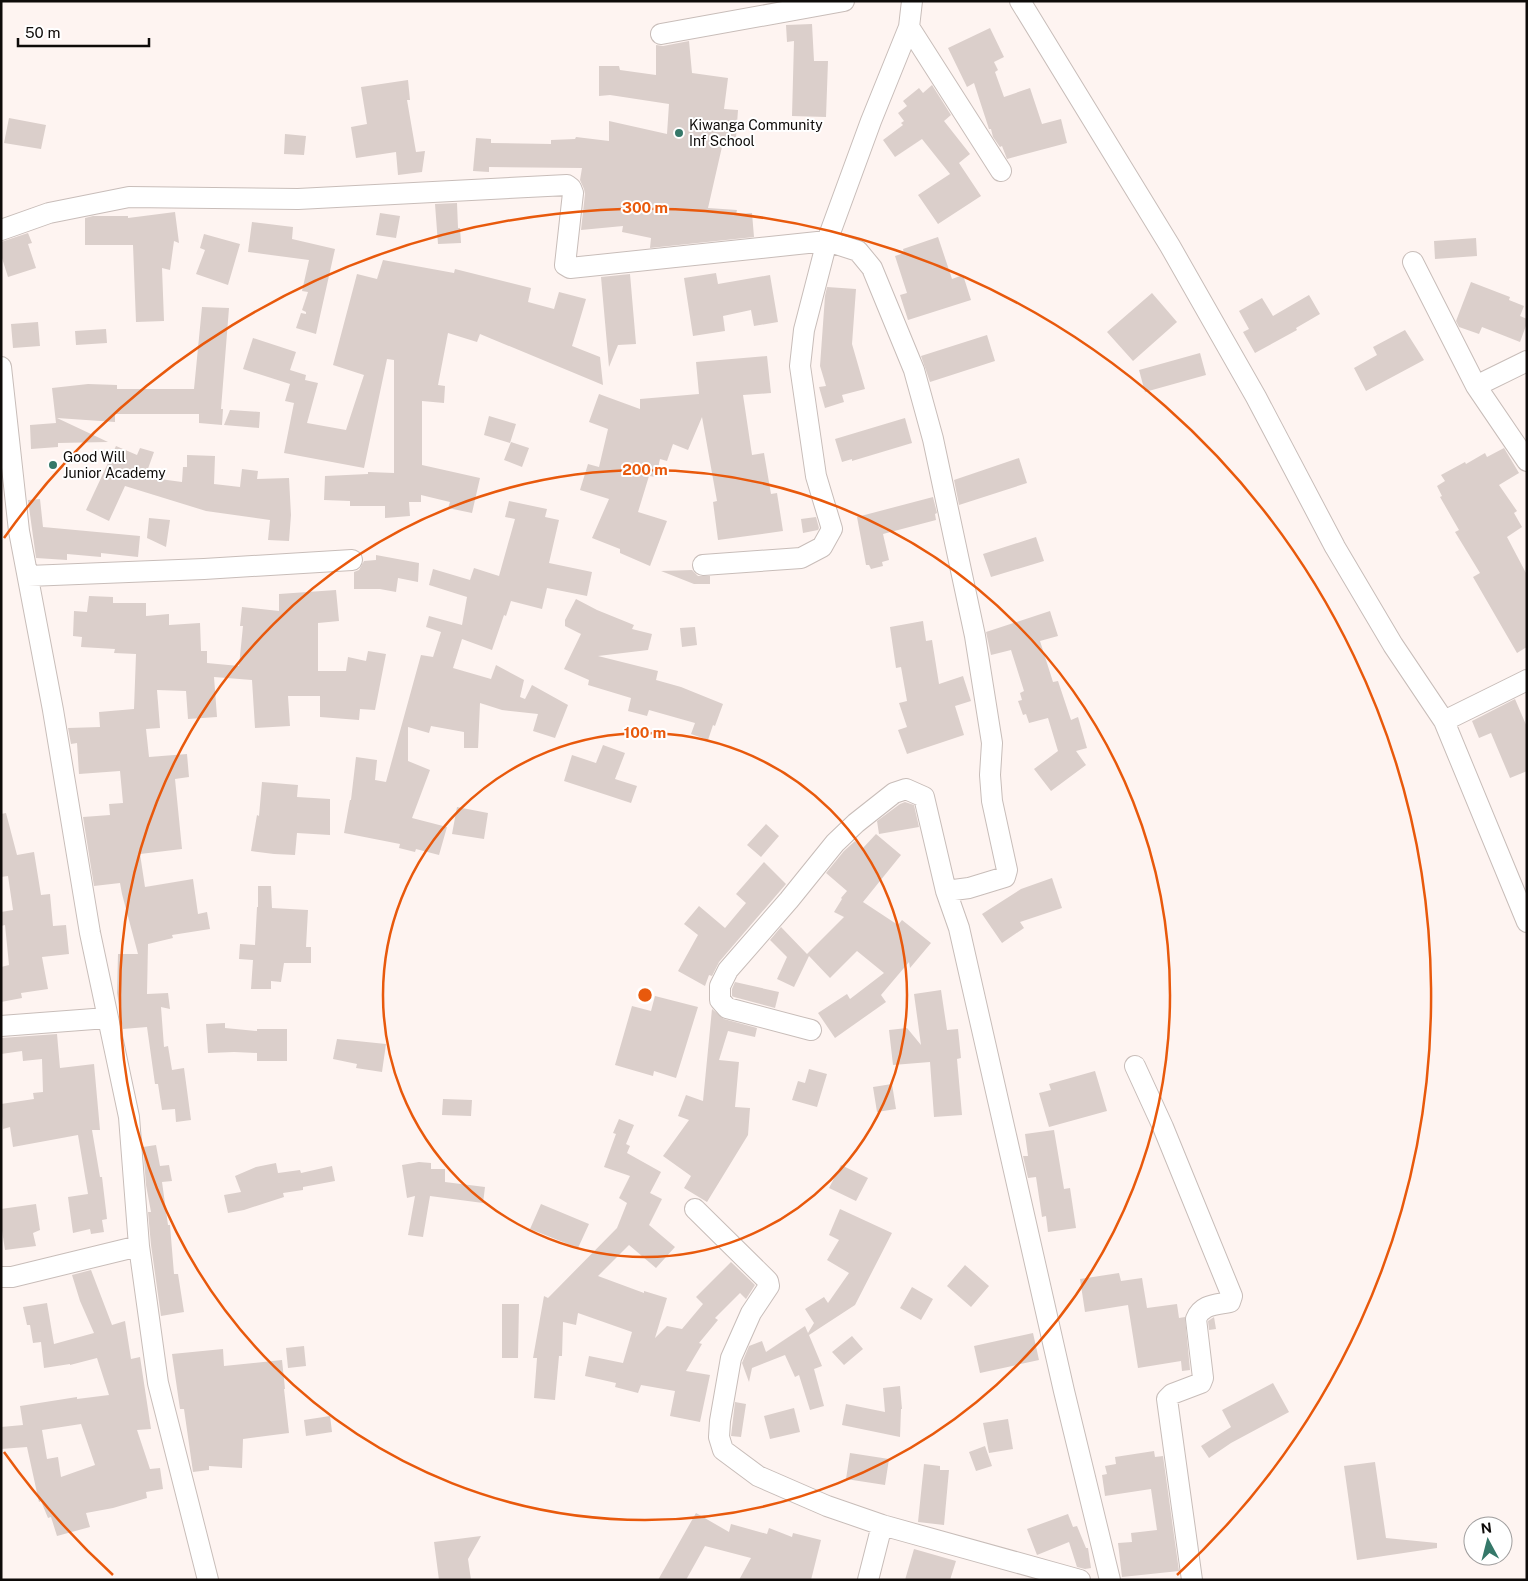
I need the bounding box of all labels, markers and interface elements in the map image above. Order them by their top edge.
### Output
scale bar [18,15,149,47]
text: 50 m [25,24,60,41]
place label: Kiwanga Community Inf School [689,117,823,149]
marker: Kiwanga Community Inf School [673,127,685,139]
text: 300 m [622,199,668,216]
place label: Good Will Junior Academy [63,449,166,481]
marker: Good Will Junior Academy [47,459,59,471]
text: 200 m [622,461,668,478]
text: 100 m [624,724,666,741]
centre of rings [636,986,654,1004]
north arrow [1463,1516,1513,1566]
text: N [1480,1519,1493,1537]

